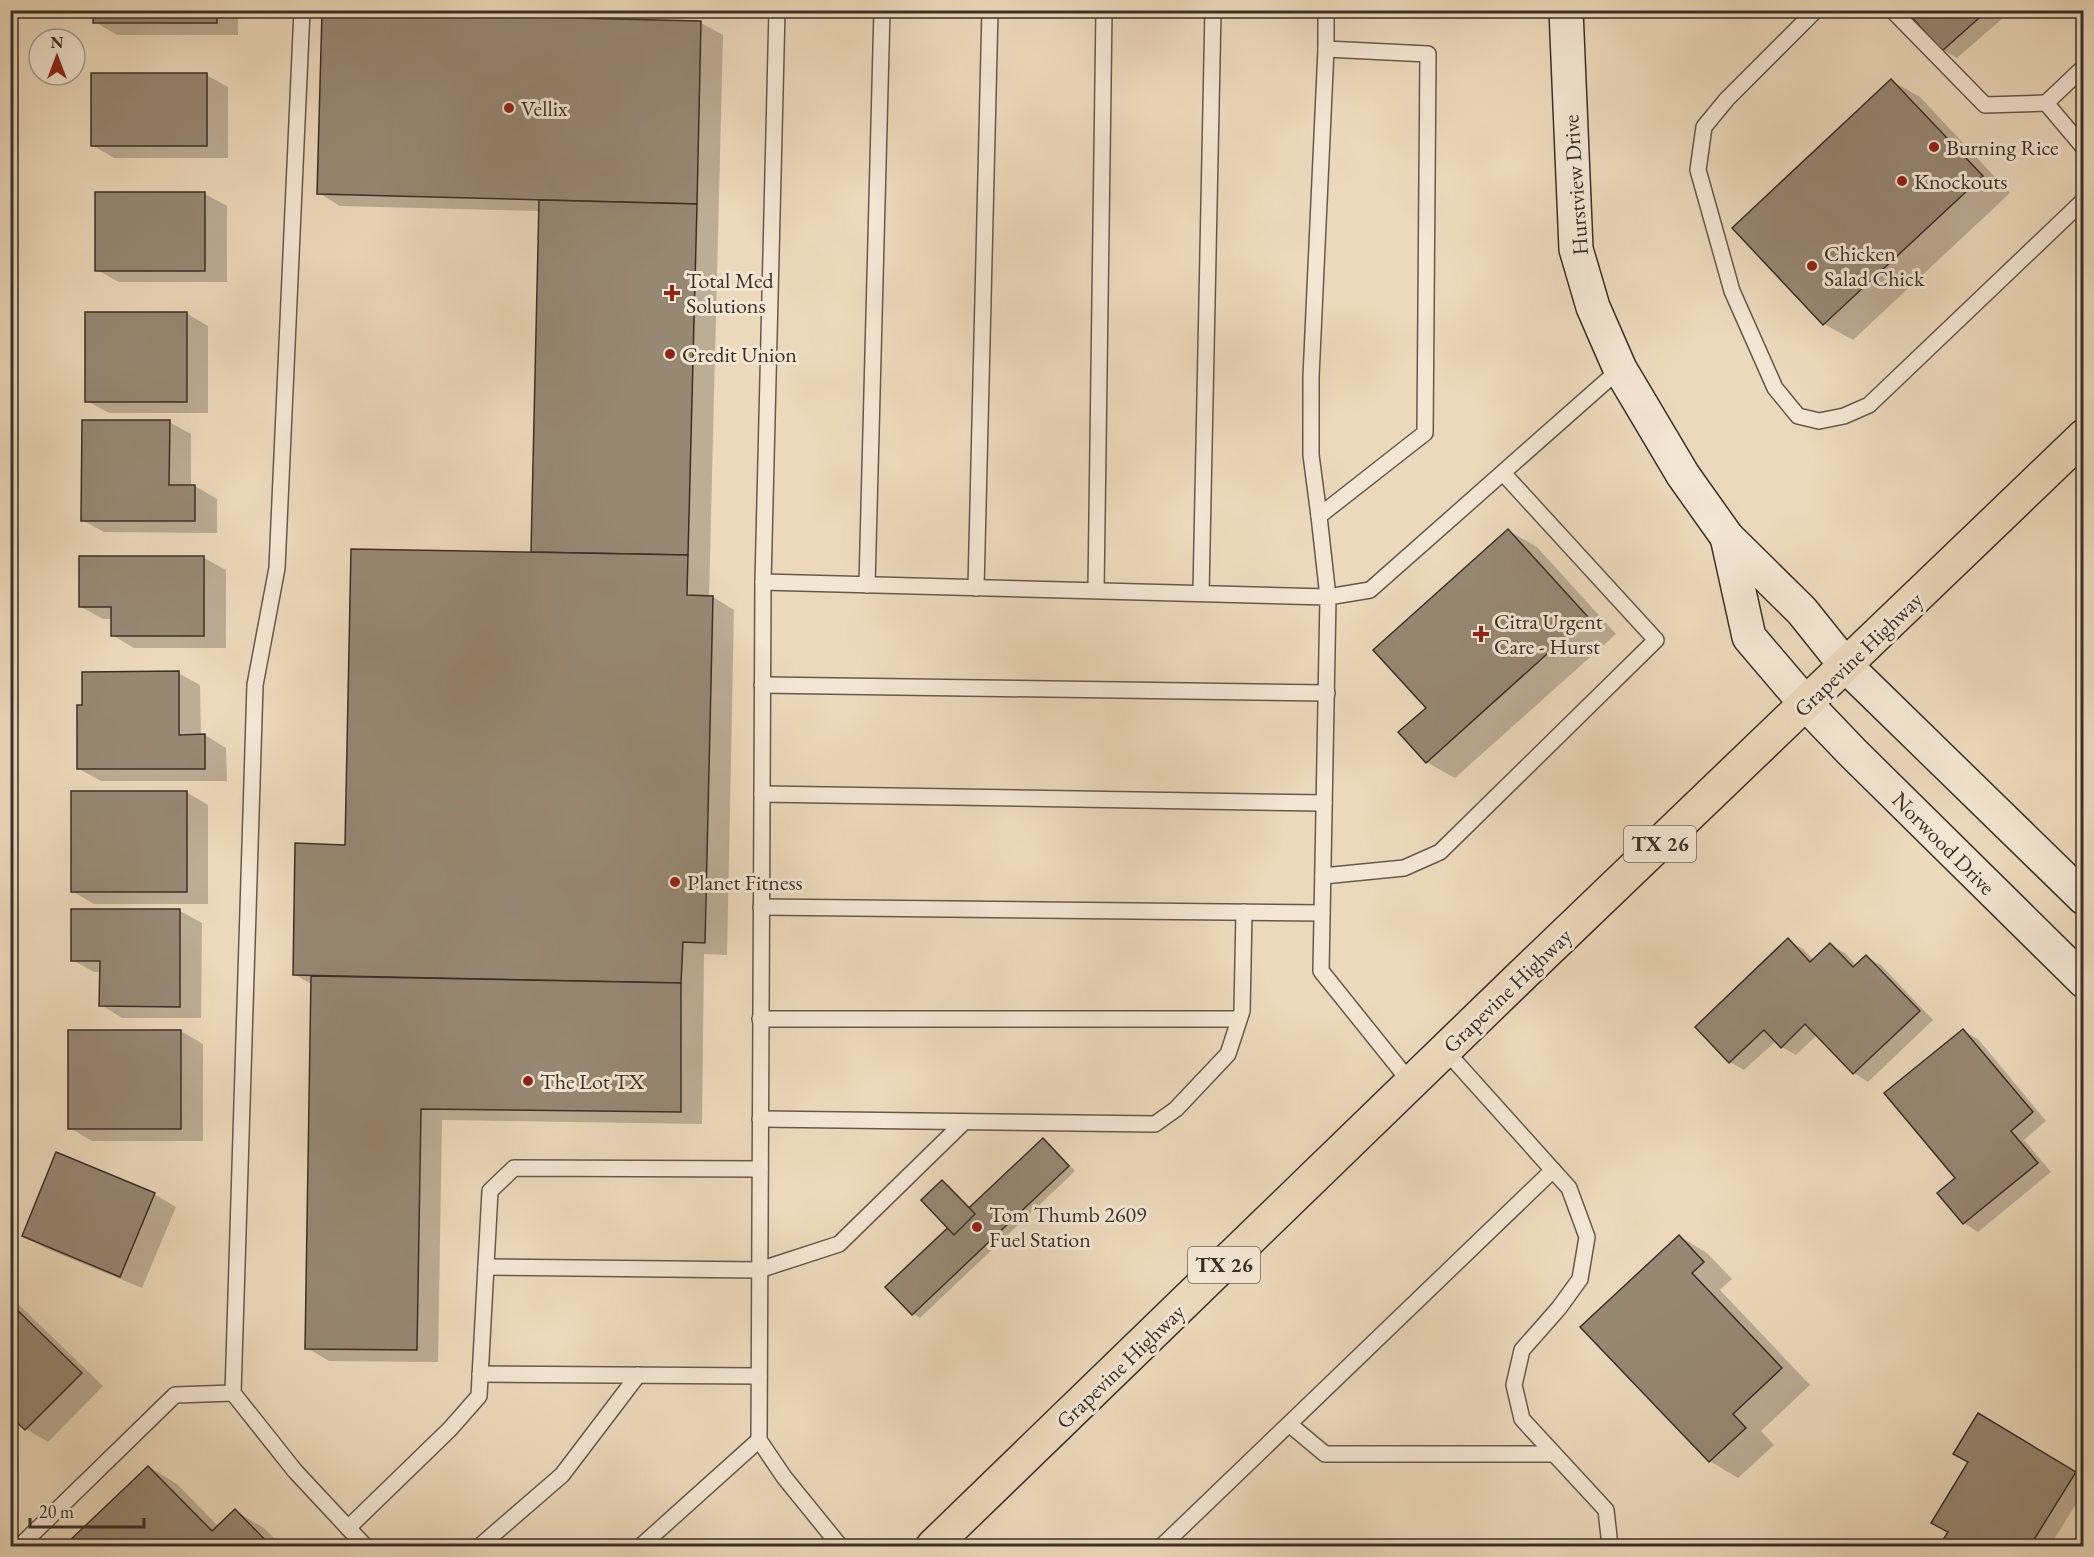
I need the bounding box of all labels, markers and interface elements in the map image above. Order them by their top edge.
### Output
north arrow [27,27,87,87]
text: N [51,32,64,53]
place label: Vellix [521,94,568,123]
marker: Vellix [502,101,516,115]
street label: Hurstview Drive [1556,113,1595,256]
place label: Burning Rice [1946,133,2059,162]
marker: Burning Rice [1927,140,1941,154]
place label: Knockouts [1914,167,2007,196]
marker: Knockouts [1895,174,1909,188]
place label: Chicken Salad Chick [1824,239,1925,293]
marker: Chicken Salad Chick [1805,259,1819,273]
place label: Total Med Solutions [686,266,774,320]
marker: Total Med Solutions [663,284,681,302]
place label: Credit Union [682,340,797,369]
marker: Credit Union [663,347,677,361]
street label: Grapevine Highway [1788,585,1929,723]
place label: Citra Urgent Care - Hurst [1494,607,1603,661]
marker: Citra Urgent Care - Hurst [1472,625,1490,643]
street label: Norwood Drive [1886,786,2002,901]
road number: TX 26 [1624,826,1696,862]
place label: Planet Fitness [687,868,803,897]
marker: Planet Fitness [668,875,682,889]
street label: Grapevine Highway [1437,921,1578,1059]
place label: The Lot TX [540,1067,645,1096]
marker: The Lot TX [521,1074,535,1088]
place label: Tom Thumb 2609 Fuel Station [989,1200,1147,1254]
marker: Tom Thumb 2609 Fuel Station [970,1220,984,1234]
road number: TX 26 [1188,1247,1260,1283]
street label: Grapevine Highway [1050,1297,1191,1435]
scale bar [30,1491,144,1529]
text: 20 m [39,1500,74,1523]

